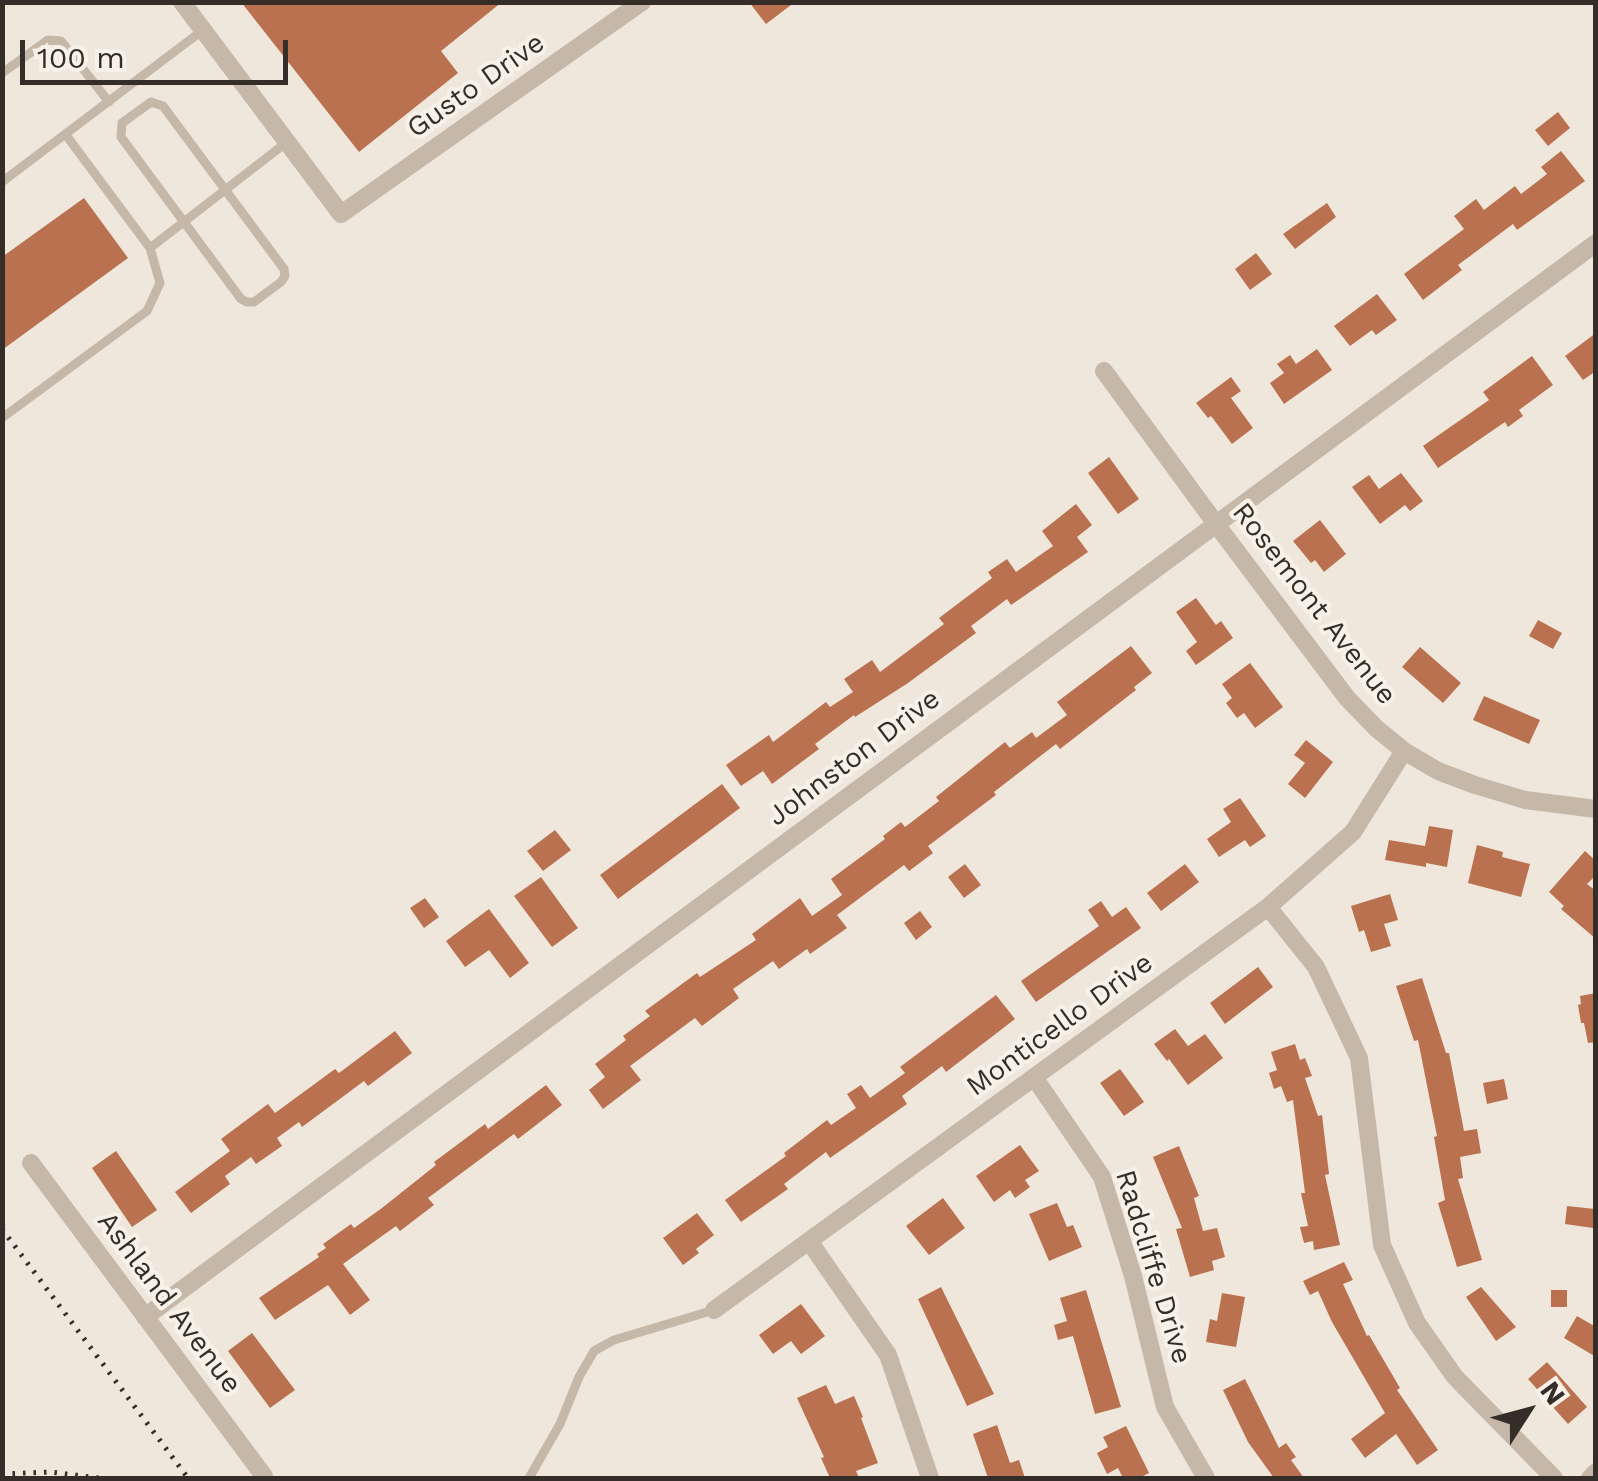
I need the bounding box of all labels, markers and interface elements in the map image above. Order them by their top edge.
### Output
scale bar [25,20,292,82]
street label: Gusto Drive [401,26,551,146]
text: 100 m [37,40,125,75]
street label: Rosemont Avenue [1225,496,1403,712]
street label: Johnston Drive [761,682,947,834]
street label: Monticello Drive [960,946,1160,1104]
street label: Radcliffe Drive [1108,1166,1198,1368]
street label: Ashland Avenue [90,1206,248,1400]
north arrow [1478,1361,1578,1461]
text: N [1533,1375,1572,1411]

